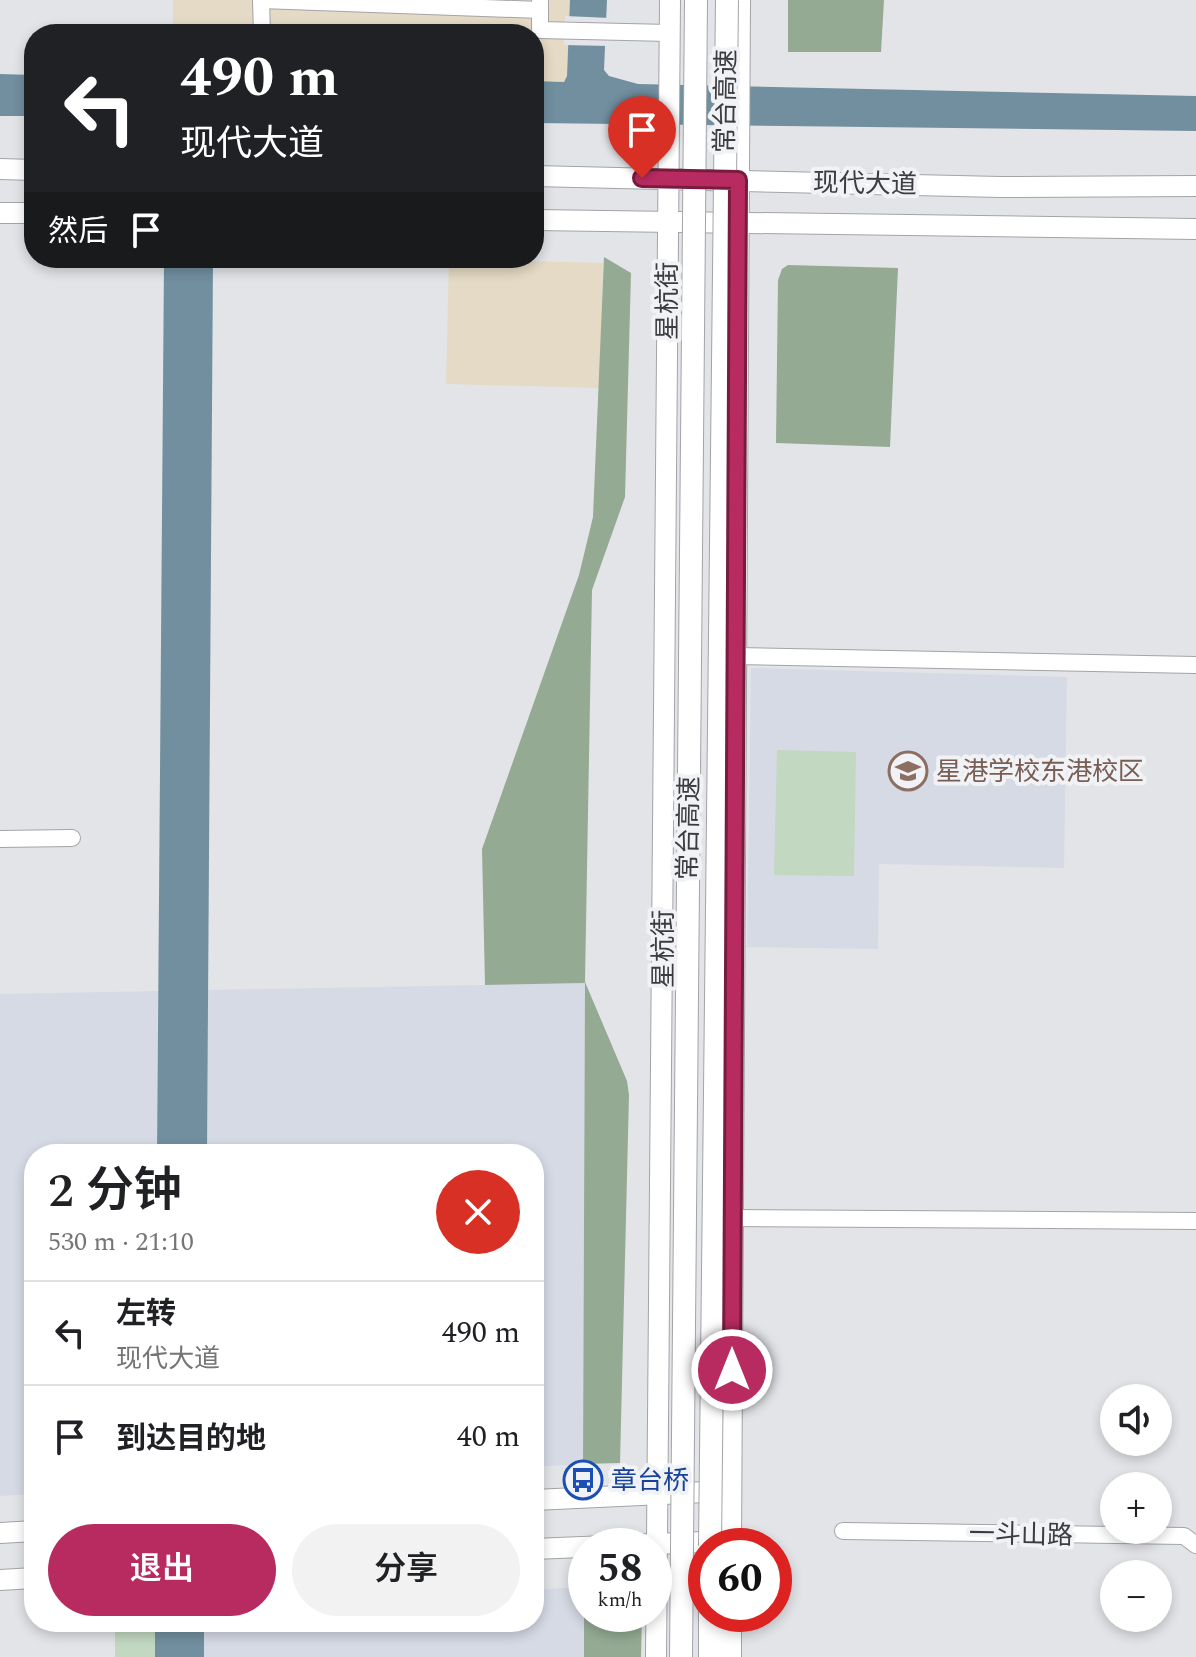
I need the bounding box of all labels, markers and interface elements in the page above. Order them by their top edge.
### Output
text: 490 m [180,36,339,121]
street label: 常台高速 [705,49,747,153]
icon: left [48,56,152,160]
pin [608,96,676,178]
icon: arrive [620,108,664,152]
text: 现代大道 [180,117,324,172]
street label: 现代大道 [813,163,917,205]
icon: arrive [124,208,168,252]
text: 然后 [48,209,108,255]
street label: 星杭街 [648,262,688,340]
school or university icon: 星港学校东港校区 [887,750,929,792]
place label: 星港学校东港校区 [936,752,1144,792]
street label: 常台高速 [668,776,710,880]
street label: 星杭街 [644,910,684,988]
text: 2 分钟 [48,1155,182,1228]
button: close [436,1170,520,1254]
text: 530 m · 21:10 [48,1222,194,1262]
text: 左转 [116,1291,176,1337]
text: 490 m [442,1310,520,1356]
icon: left [48,1311,92,1355]
position arrow [690,1328,774,1412]
text: 现代大道 [116,1339,220,1379]
map controls [1100,1384,1172,1632]
button: sound [1100,1384,1172,1456]
text: 40 m [457,1414,520,1460]
icon: arrive [48,1415,92,1459]
text: 到达目的地 [116,1416,266,1462]
bus stop icon: 章台桥 [562,1459,604,1501]
place label: 章台桥 [611,1461,689,1501]
button: + [1100,1472,1172,1544]
street label: 一斗山路 [969,1514,1073,1556]
button: 退出 [48,1524,276,1616]
button: 分享 [292,1524,520,1616]
speed limit sign: 60 [688,1528,792,1632]
text: 58 [598,1539,642,1600]
button: − [1100,1560,1172,1632]
text: km/h [598,1585,643,1615]

